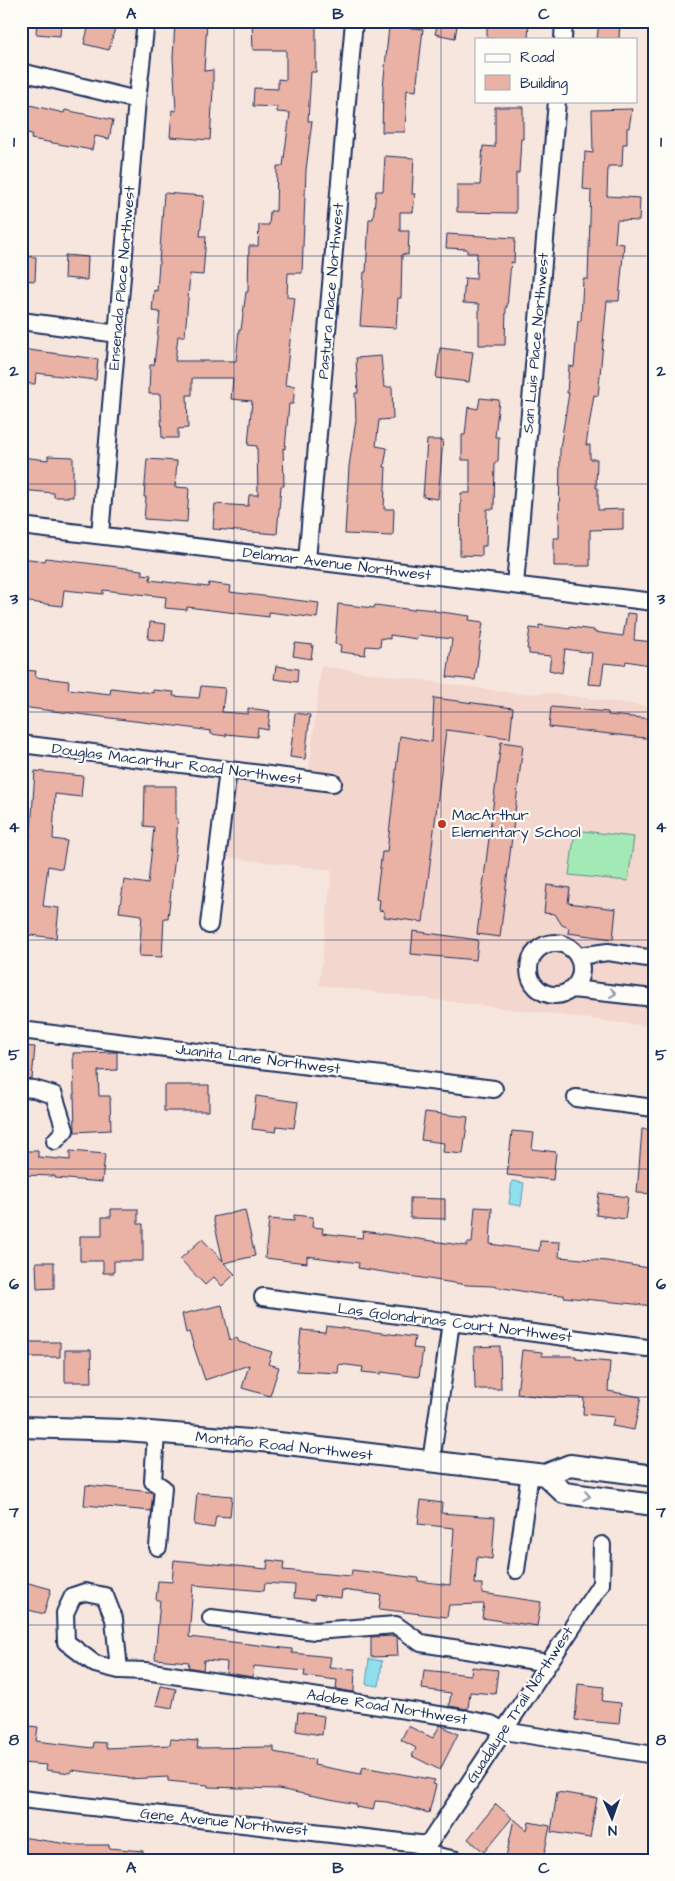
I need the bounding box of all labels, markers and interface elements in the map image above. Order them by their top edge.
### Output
text: A [126,3,137,25]
text: B [332,3,344,25]
text: C [538,3,550,25]
legend [475,38,638,102]
text: Road [520,47,555,68]
text: Building [520,73,568,95]
text: 1 [13,131,16,153]
text: 1 [660,131,663,153]
street label: Ensenada Place Northwest [103,185,141,371]
street label: Pastura Place Northwest [313,202,349,380]
street label: San Luis Place Northwest [518,252,554,434]
text: 2 [8,360,19,382]
text: 2 [655,360,666,382]
street label: Delamar Avenue Northwest [242,542,432,586]
text: 3 [9,588,19,610]
text: 3 [656,588,666,610]
street label: Douglas Macarthur Road Northwest [51,738,303,791]
place label: MacArthur Elementary School [452,805,581,844]
text: 4 [9,816,20,838]
text: 4 [656,816,667,838]
marker: MacArthur Elementary School [436,818,448,830]
one-way arrow [609,988,617,998]
street label: Juanita Lane Northwest [174,1038,342,1080]
text: 5 [8,1044,20,1066]
text: 5 [655,1044,667,1066]
text: 6 [9,1273,19,1295]
text: 6 [656,1273,666,1295]
street label: Las Golondrinas Court Northwest [337,1298,573,1348]
street label: Montaño Road Northwest [194,1426,374,1466]
one-way arrow [583,1490,591,1501]
text: 7 [8,1501,19,1523]
text: 7 [655,1501,666,1523]
street label: Guadalupe Trail Northwest [461,1623,579,1787]
street label: Adobe Road Northwest [305,1684,469,1730]
text: 8 [9,1729,20,1751]
text: 8 [656,1729,667,1751]
north arrow [588,1794,638,1844]
street label: Gene Avenue Northwest [139,1803,309,1841]
text: N [607,1820,617,1840]
text: A [126,1857,137,1879]
text: B [332,1857,344,1879]
text: C [538,1857,550,1879]

